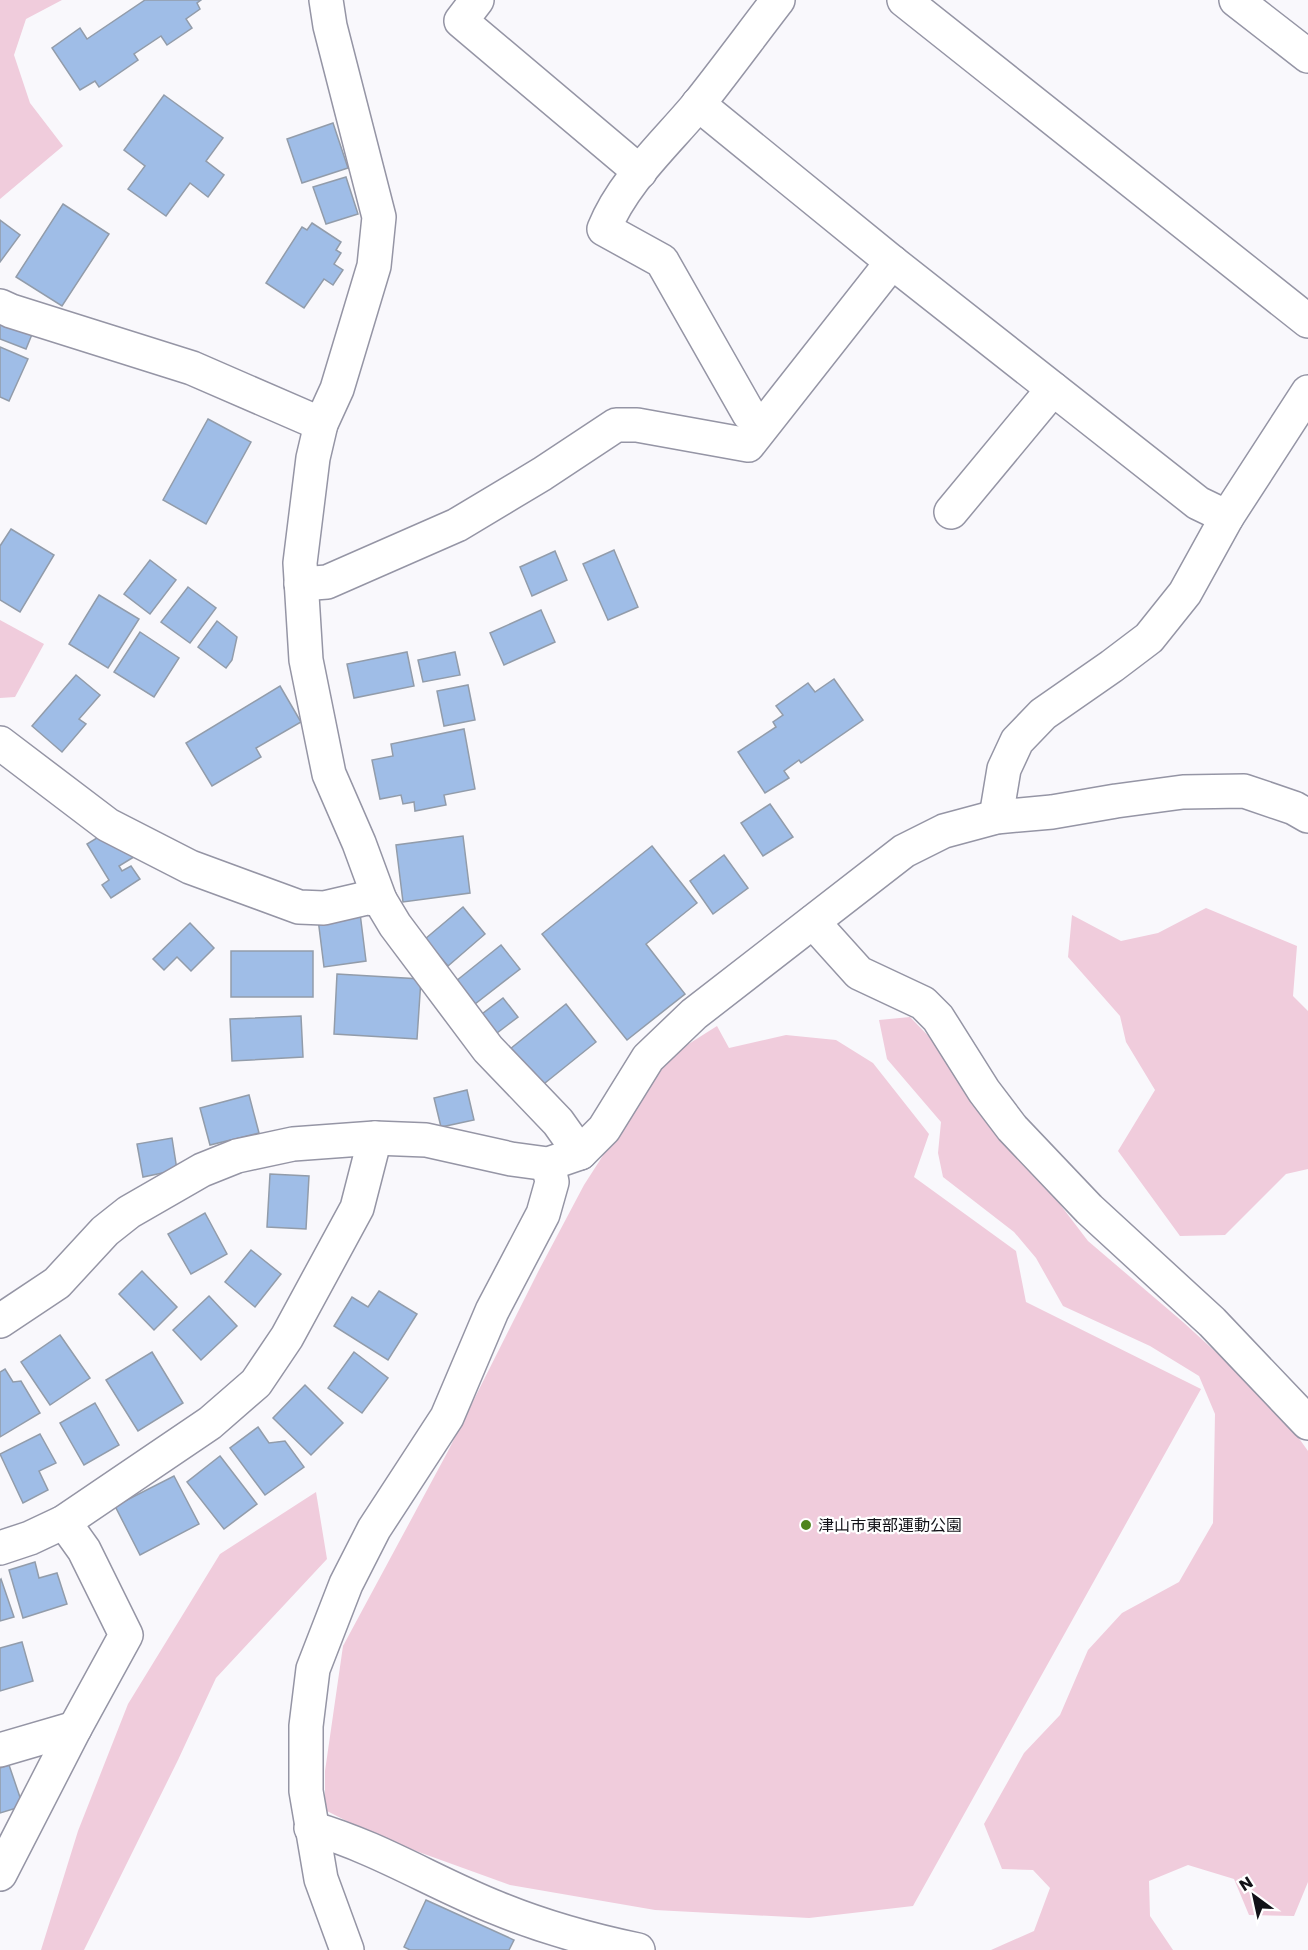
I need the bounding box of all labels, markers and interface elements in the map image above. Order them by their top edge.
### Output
place label: 津山市東部運動公園 [818,1514,962,1537]
marker: 津山市東部運動公園 [799,1518,813,1532]
north arrow [1224,1866,1284,1926]
text: N [1235,1871,1257,1897]

